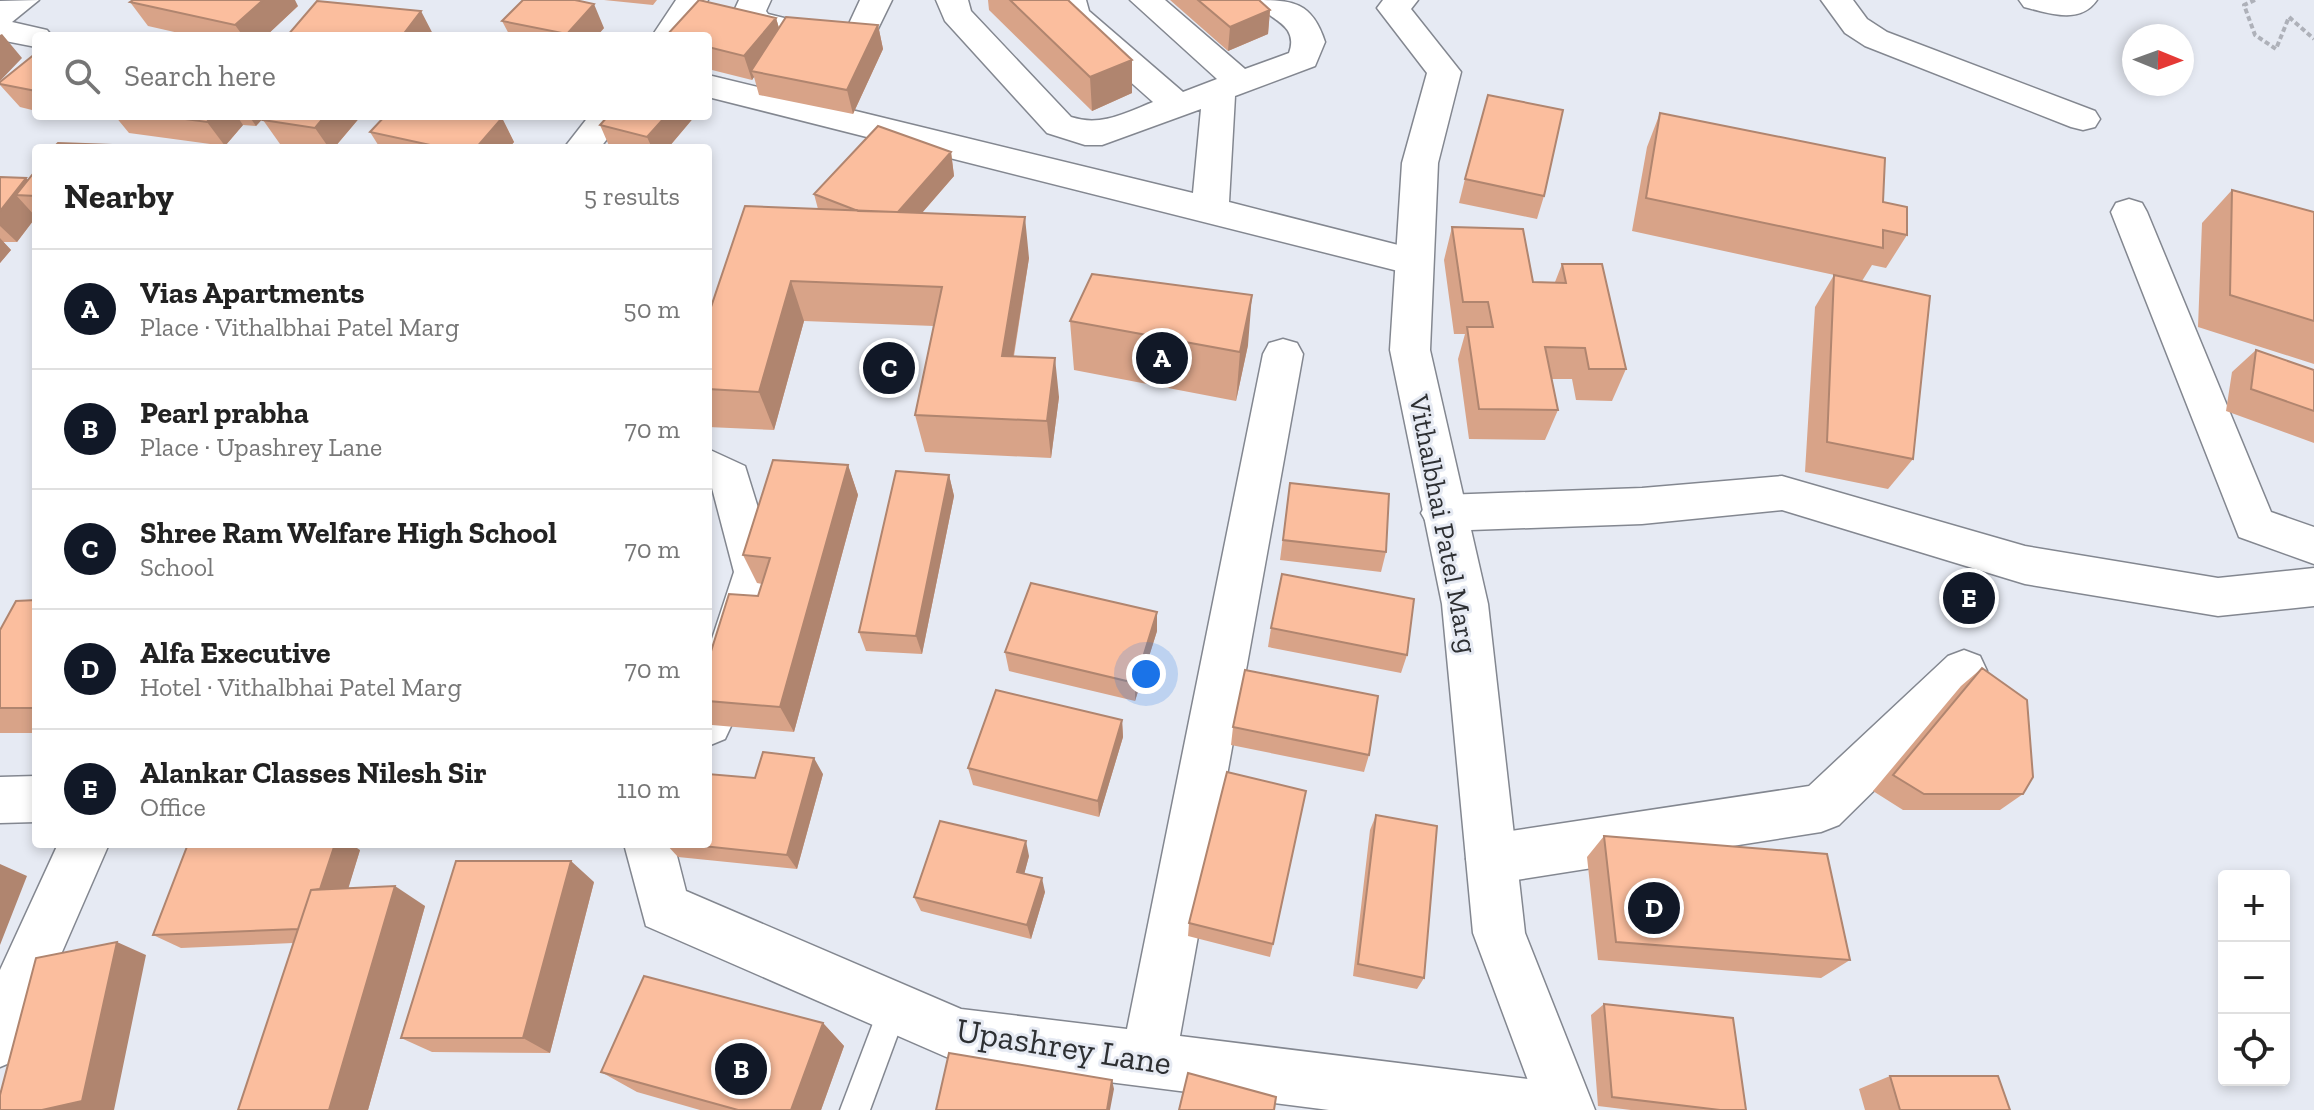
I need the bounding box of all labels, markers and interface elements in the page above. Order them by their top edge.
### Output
north arrow [2122,24,2194,96]
search box [32,32,712,120]
icon: search [60,54,104,98]
text: Search here [124,58,276,94]
text: Nearby [64,176,174,217]
text: 5 results [584,180,680,212]
text: Vias Apartments [140,275,365,311]
text: A [81,293,99,325]
text: 50 m [623,293,680,325]
text: Place · Vithalbhai Patel Marg [140,311,459,343]
pin: A [1136,328,1188,388]
pin: C [863,338,915,398]
street label: Vithalbhai Patel Marg [1402,391,1485,656]
text: Pearl prabha [140,395,309,431]
text: B [82,413,98,445]
text: 70 m [624,413,680,445]
text: Place · Upashrey Lane [140,431,382,463]
text: Shree Ram Welfare High School [140,515,557,551]
text: C [82,533,98,565]
text: 70 m [624,533,680,565]
text: School [140,551,214,583]
pin: E [1943,568,1995,628]
text: Alfa Executive [140,635,330,671]
text: D [81,653,99,685]
text: 70 m [624,653,680,685]
your location [1126,654,1166,694]
text: Hotel · Vithalbhai Patel Marg [140,671,462,703]
text: Alankar Classes Nilesh Sir [140,755,487,791]
text: E [82,773,98,805]
text: 110 m [617,773,680,805]
text: Office [140,791,206,823]
map controls [2218,870,2290,1086]
button: + [2218,870,2290,942]
pin: D [1628,878,1680,938]
button: − [2218,942,2290,1014]
street label: Upashrey Lane [953,1009,1174,1084]
button: locate [2218,1014,2290,1086]
pin: B [715,1039,767,1099]

